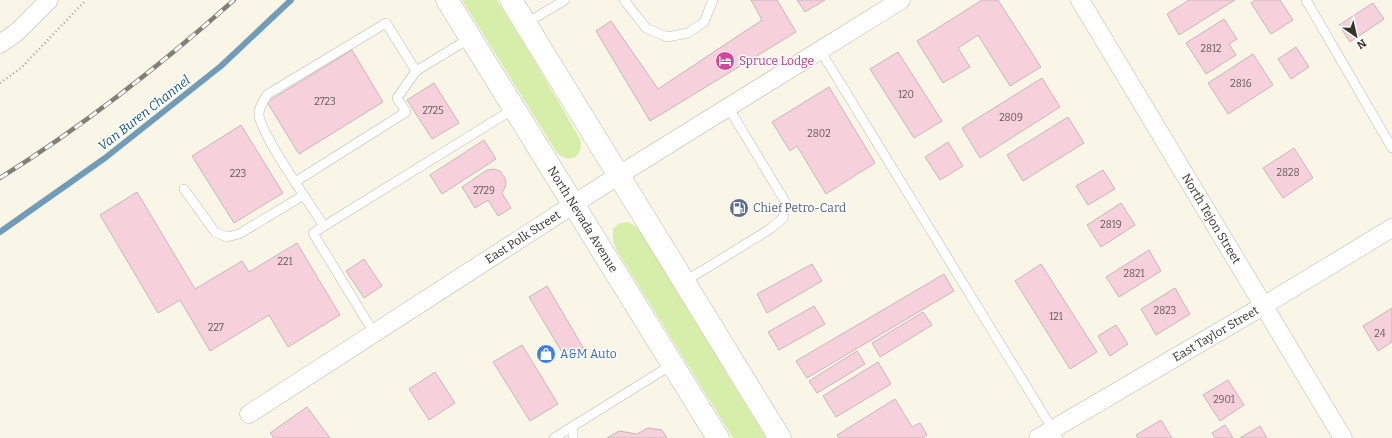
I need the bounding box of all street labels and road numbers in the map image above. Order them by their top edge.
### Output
street label: North Nevada Avenue [545,164,621,275]
street label: North Tejon Street [1179,171,1244,267]
street label: East Polk Street [483,207,564,267]
street label: East Taylor Street [1170,303,1262,364]

